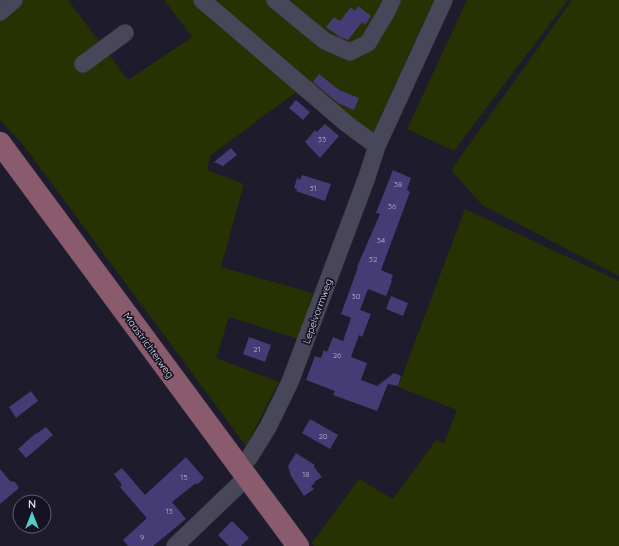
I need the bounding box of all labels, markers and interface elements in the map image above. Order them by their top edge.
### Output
house number: 33 [318,134,326,144]
house number: 38 [394,179,402,189]
house number: 31 [309,183,317,193]
house number: 36 [388,201,397,211]
house number: 34 [377,235,385,245]
house number: 32 [369,254,378,264]
street label: Lepelvormweg [300,277,335,346]
house number: 30 [352,291,361,301]
street label: Maastrichterweg [120,310,177,381]
house number: 21 [253,344,261,354]
house number: 26 [333,350,342,360]
house number: 20 [318,431,328,441]
house number: 18 [302,469,310,479]
house number: 15 [180,472,188,482]
north arrow [12,494,52,534]
text: N [28,497,36,511]
house number: 13 [165,506,173,516]
house number: 9 [140,532,145,542]

